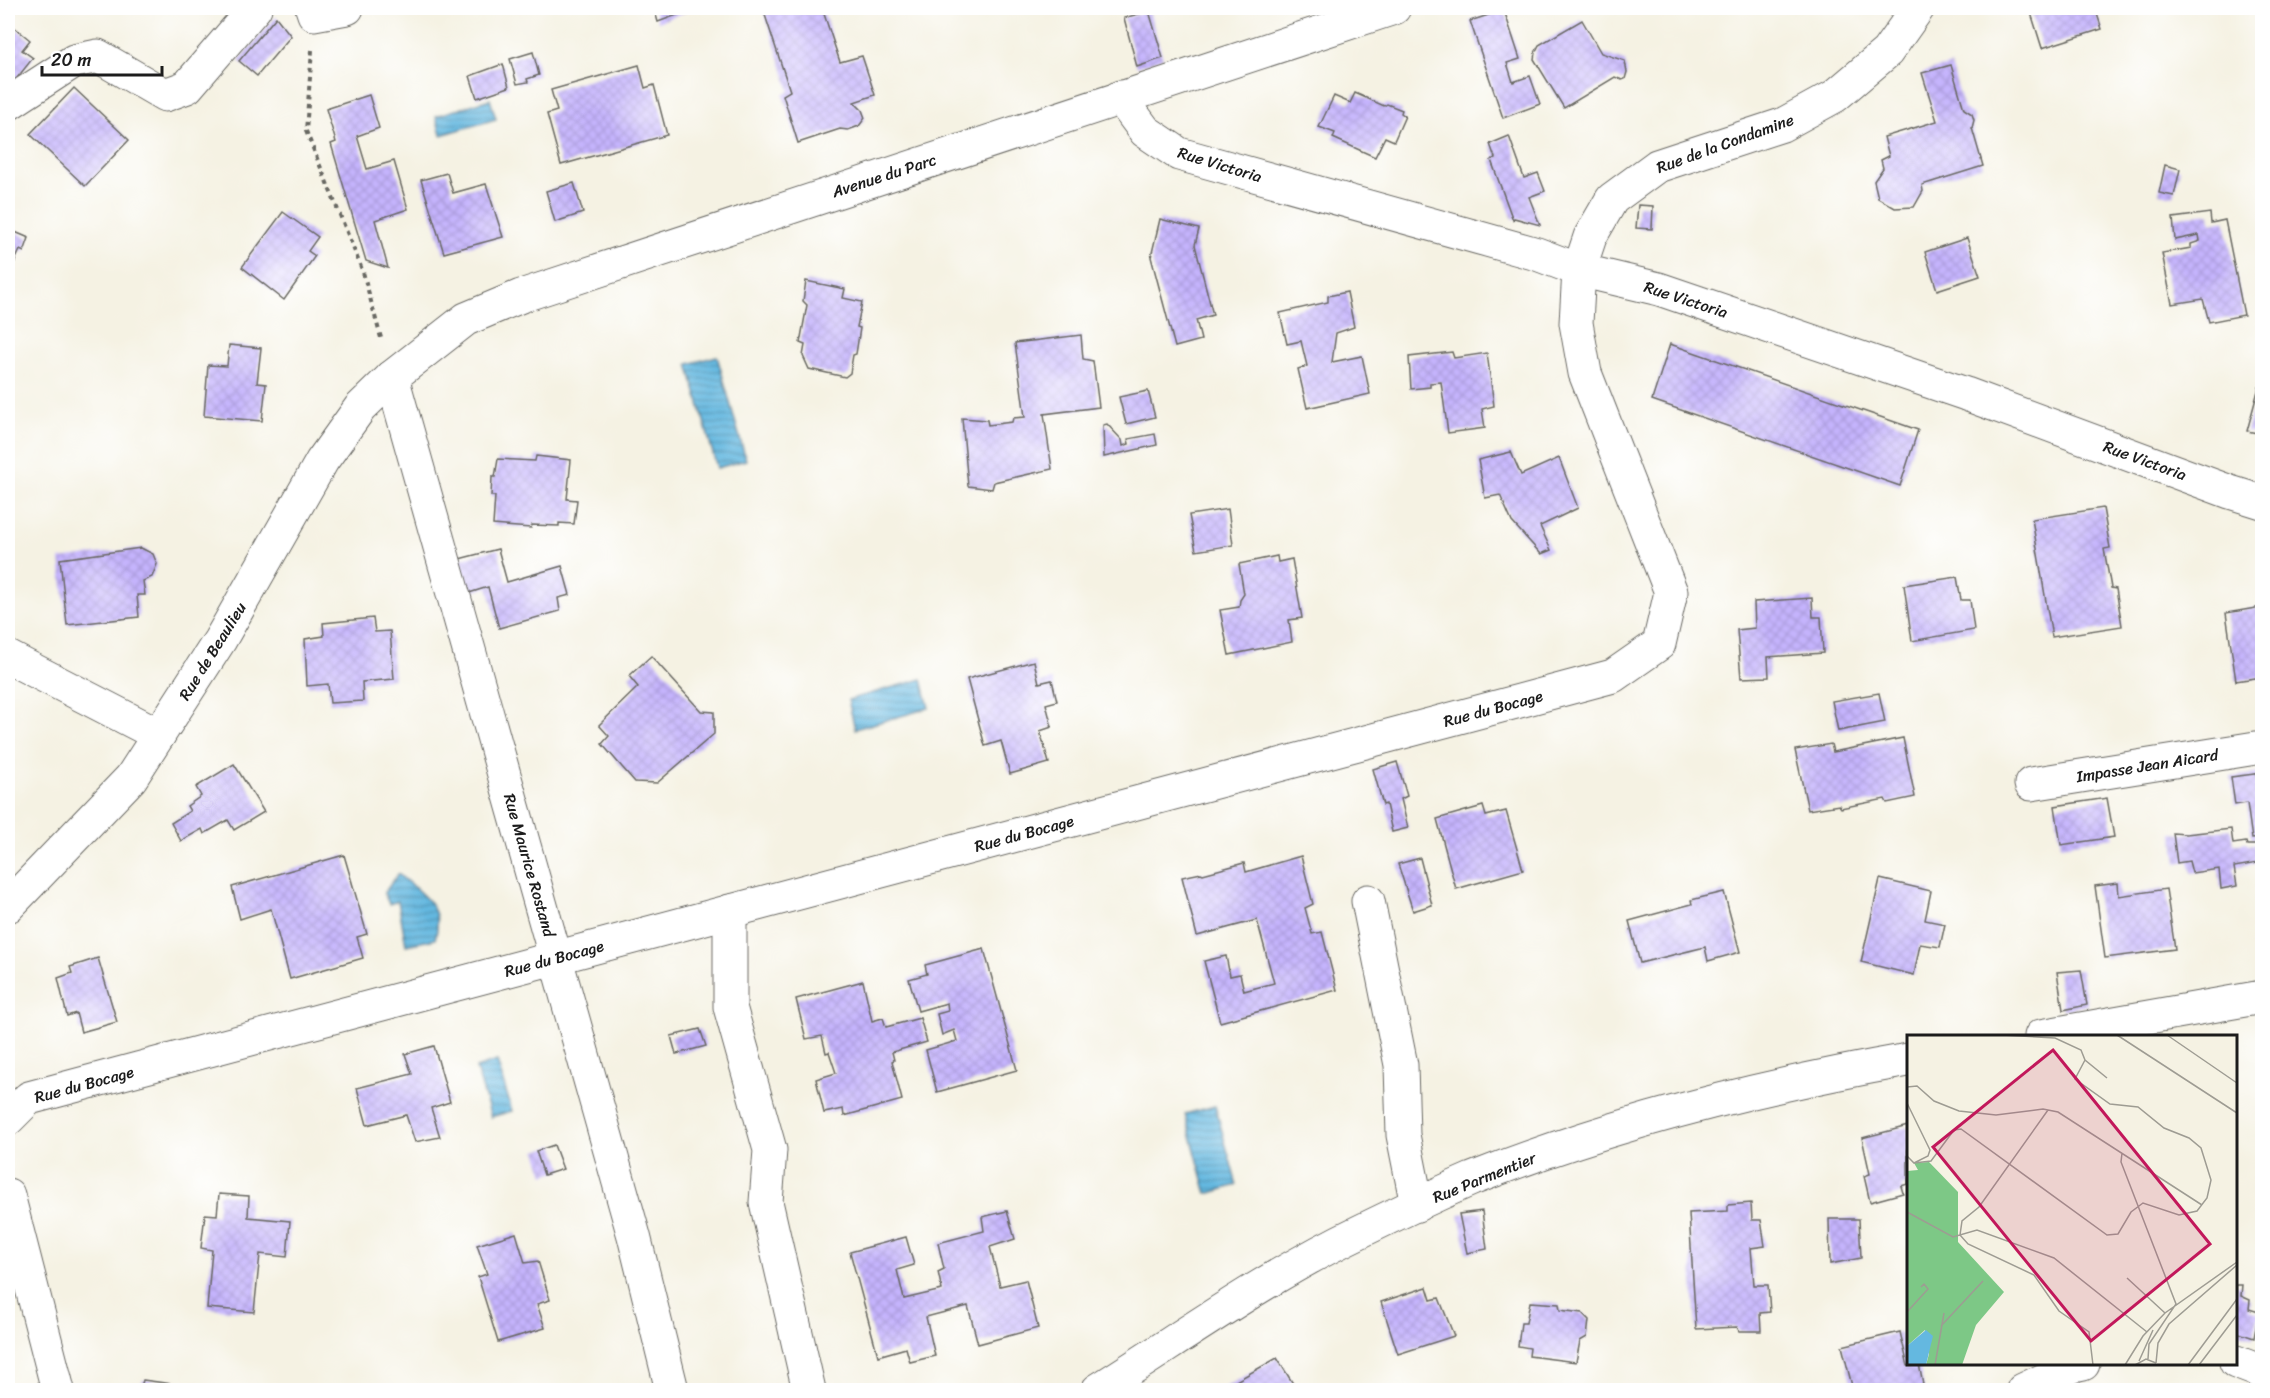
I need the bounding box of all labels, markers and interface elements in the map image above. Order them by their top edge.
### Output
scale bar [42,39,162,77]
text: 20 m [51,44,91,76]
street label: Rue de la Condamine [1652,105,1798,182]
street label: Rue Victoria [1174,138,1266,191]
street label: Avenue du Parc [827,145,940,206]
street label: Rue Victoria [1640,272,1732,327]
street label: Rue Victoria [2099,432,2191,489]
street label: Rue de Beaulieu [171,596,255,706]
street label: Rue du Bocage [1440,681,1546,736]
street label: Impasse Jean Aicard [2073,740,2222,791]
street label: Rue Maurice Rostand [495,790,564,942]
street label: Rue du Bocage [971,806,1077,861]
street label: Rue du Bocage [501,931,607,986]
inset map [1907,1035,2237,1365]
street label: Rue du Bocage [31,1057,137,1112]
street label: Rue Parmentier [1428,1143,1542,1211]

